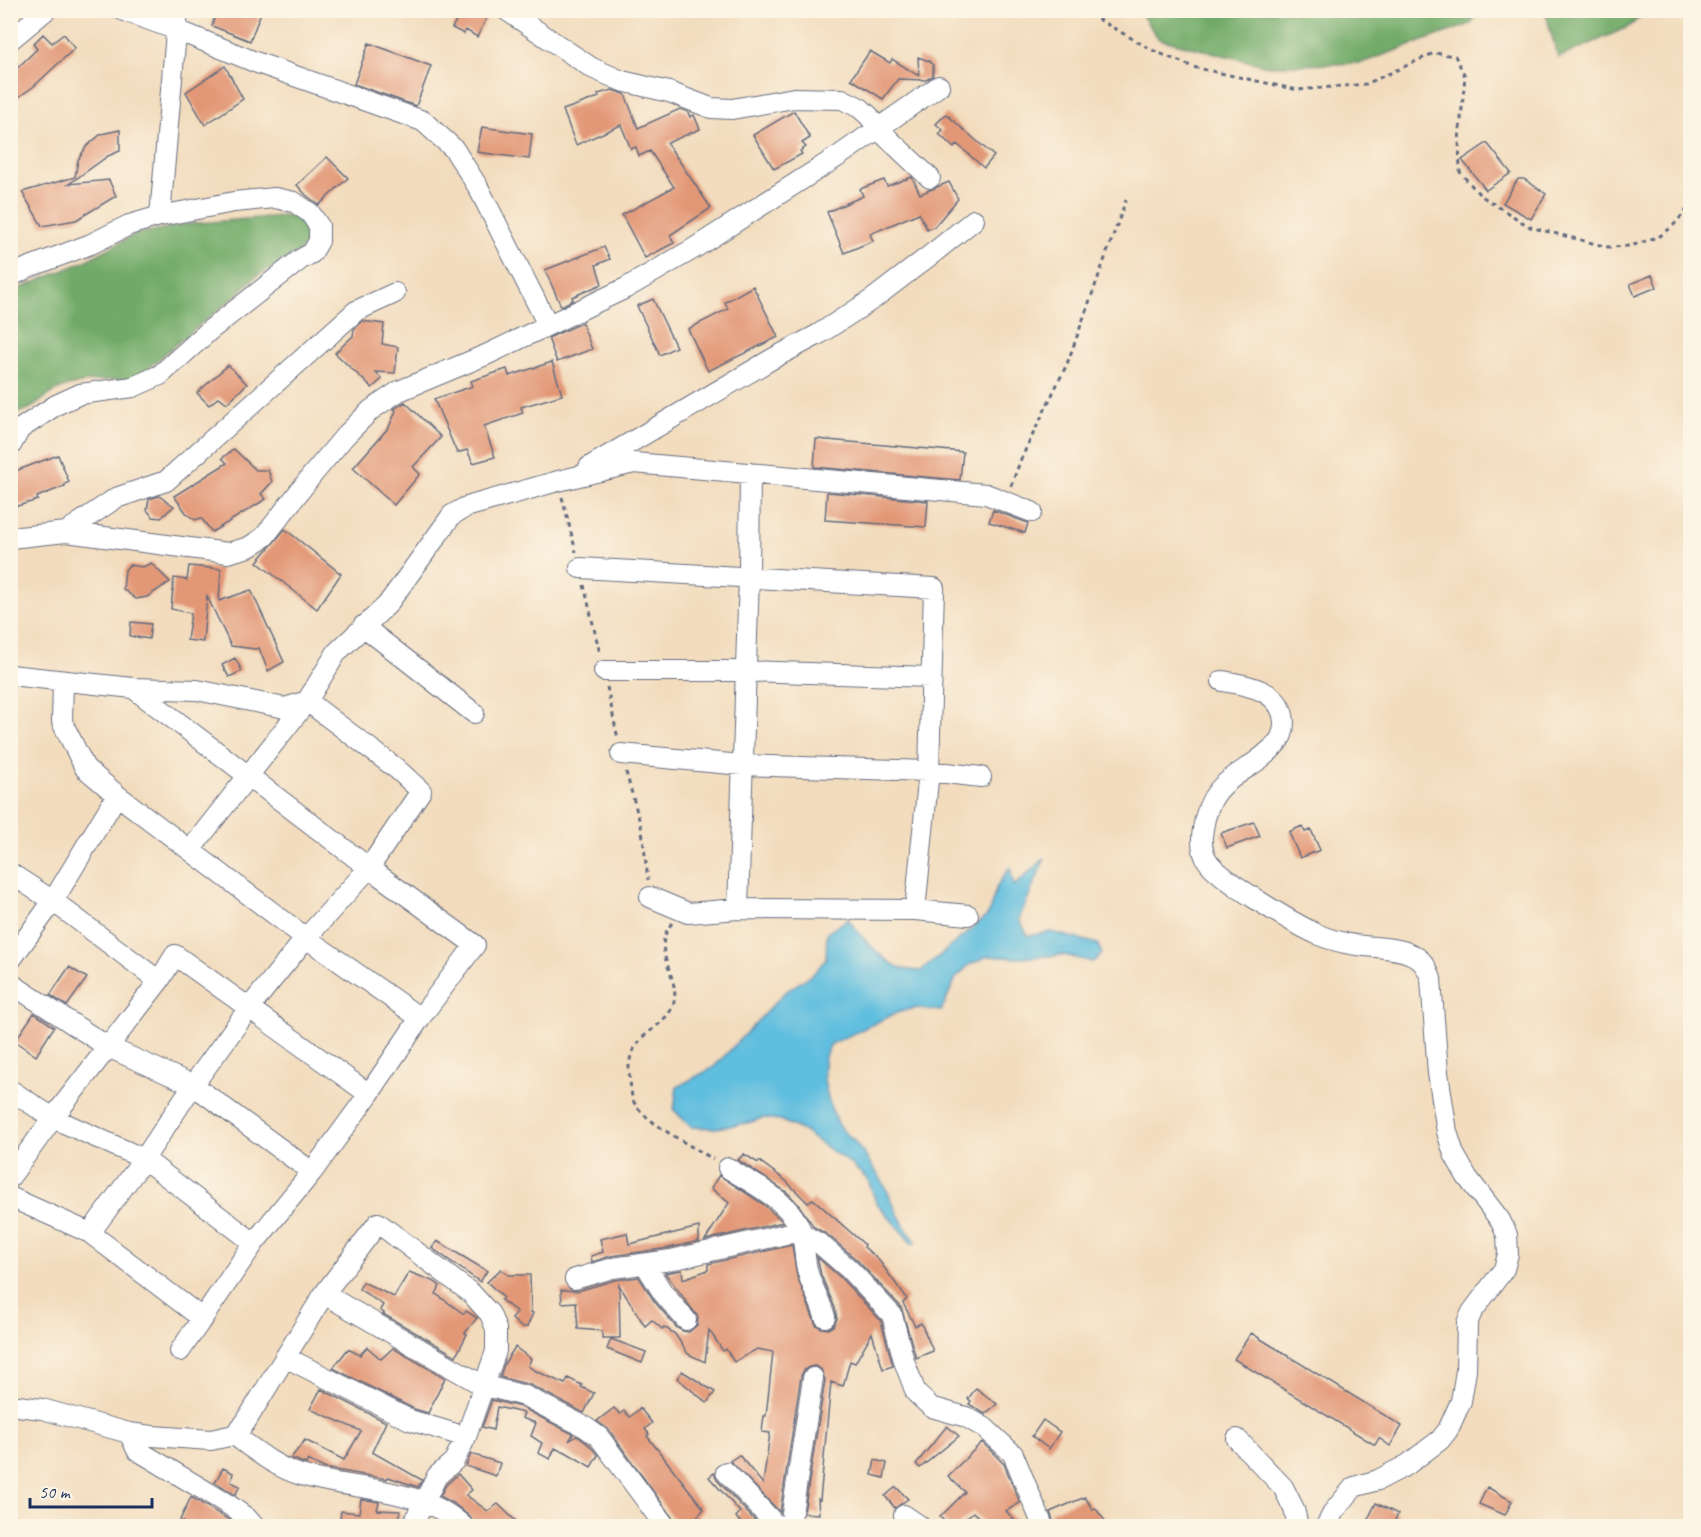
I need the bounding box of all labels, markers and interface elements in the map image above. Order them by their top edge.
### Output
scale bar [30,1471,152,1509]
text: 50 m [39,1481,72,1503]

